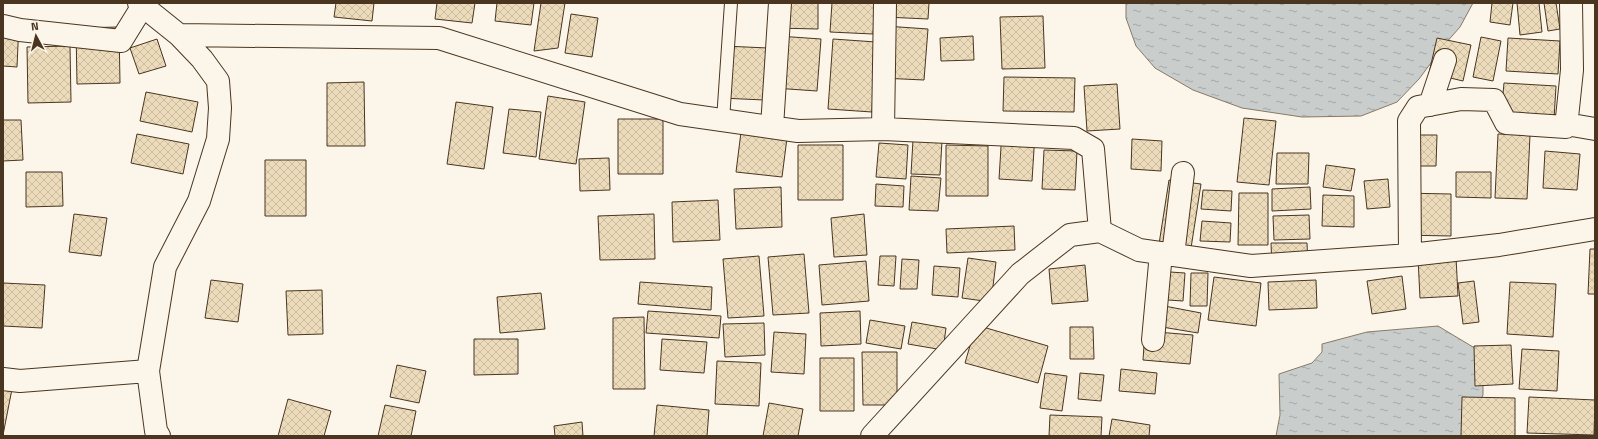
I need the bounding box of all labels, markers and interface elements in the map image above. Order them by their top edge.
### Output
north arrow [16,16,56,56]
text: N [30,18,40,34]

